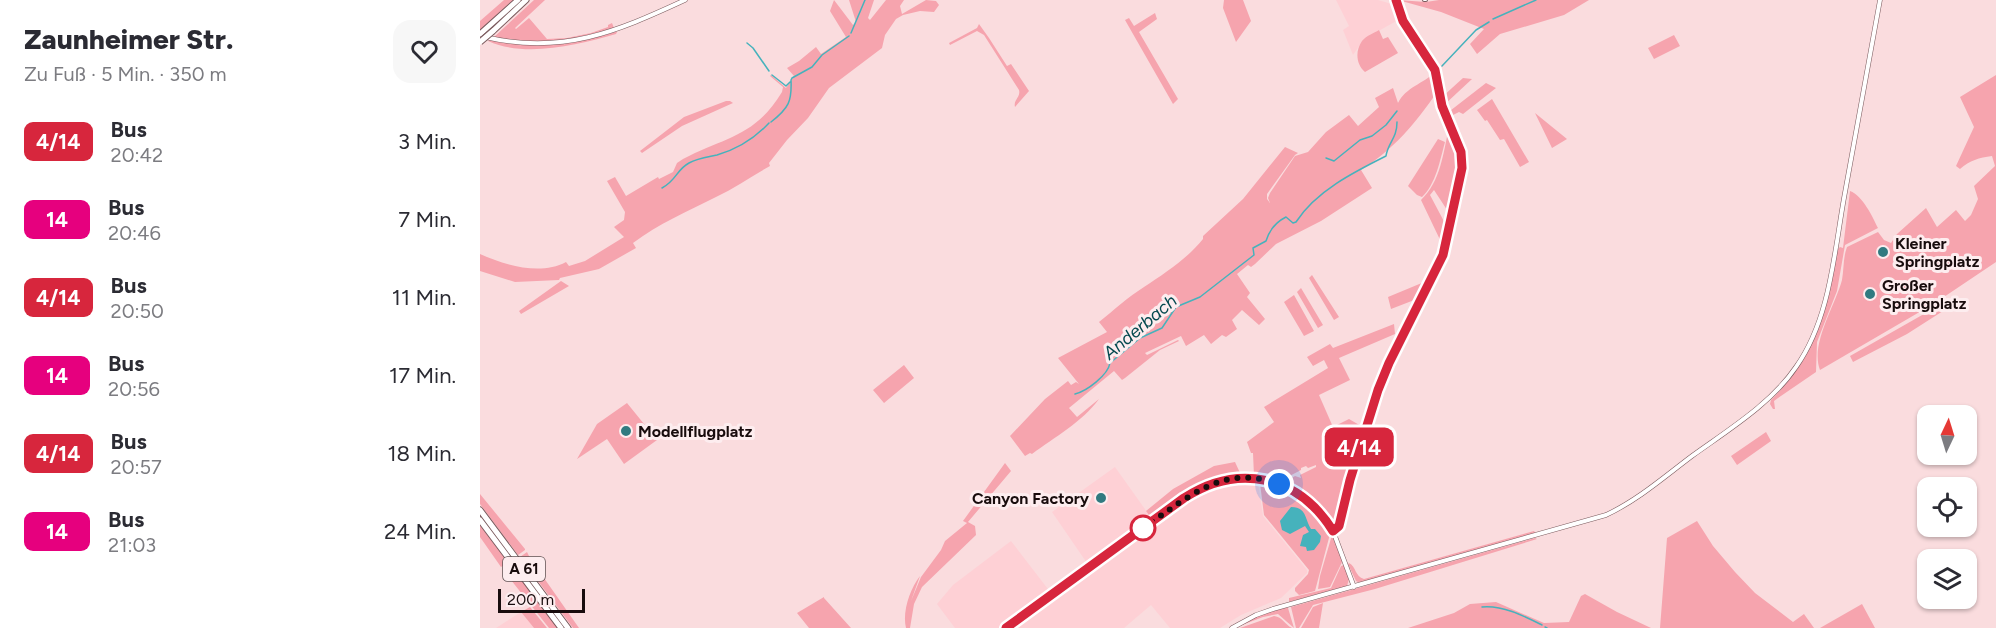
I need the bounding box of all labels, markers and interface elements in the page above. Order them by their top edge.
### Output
button: heart [393,20,456,83]
text: Zaunheimer Str. [24,22,233,56]
text: Zu Fuß · 5 Min. · 350 m [24,62,226,86]
text: Bus [111,116,147,143]
text: 3 Min. [398,128,456,155]
text: 4/14 [36,129,81,154]
text: 20:42 [111,143,163,167]
text: Bus [108,194,144,221]
text: 7 Min. [398,206,456,233]
text: 14 [46,207,68,232]
text: 20:46 [108,221,161,245]
place label: Kleiner Springplatz [1895,234,1980,271]
marker: Kleiner Springplatz [1876,245,1890,259]
text: Bus [111,272,147,299]
place label: Großer Springplatz [1882,276,1967,313]
text: 11 Min. [392,284,456,311]
text: 4/14 [36,285,81,310]
marker: Großer Springplatz [1863,287,1877,301]
water label: Anderbach [1098,290,1181,365]
text: 20:50 [111,299,164,323]
text: Bus [108,350,144,377]
text: 17 Min. [389,362,456,389]
text: 14 [46,363,68,388]
text: 20:56 [108,377,160,401]
north arrow [1917,405,1977,465]
map controls [1917,405,1977,609]
place label: Modellflugplatz [638,422,753,441]
marker: Modellflugplatz [619,424,633,438]
text: Bus [111,428,147,455]
line badge: 4/14 [1317,428,1401,466]
text: 4/14 [1337,435,1381,460]
text: 18 Min. [387,440,456,467]
text: 4/14 [36,441,81,466]
text: 20:57 [111,455,162,479]
your location [1264,469,1294,499]
button: locate [1917,477,1977,537]
place label: Canyon Factory [972,489,1090,508]
marker: Canyon Factory [1094,491,1108,505]
text: Bus [108,506,144,533]
unlabelled marker [1130,515,1156,541]
text: 24 Min. [384,518,456,545]
text: 14 [46,519,68,544]
text: 21:03 [108,533,156,557]
button: layers [1917,549,1977,609]
road number: A 61 [503,557,545,581]
scale bar [498,586,585,614]
text: 200 m [507,590,554,609]

